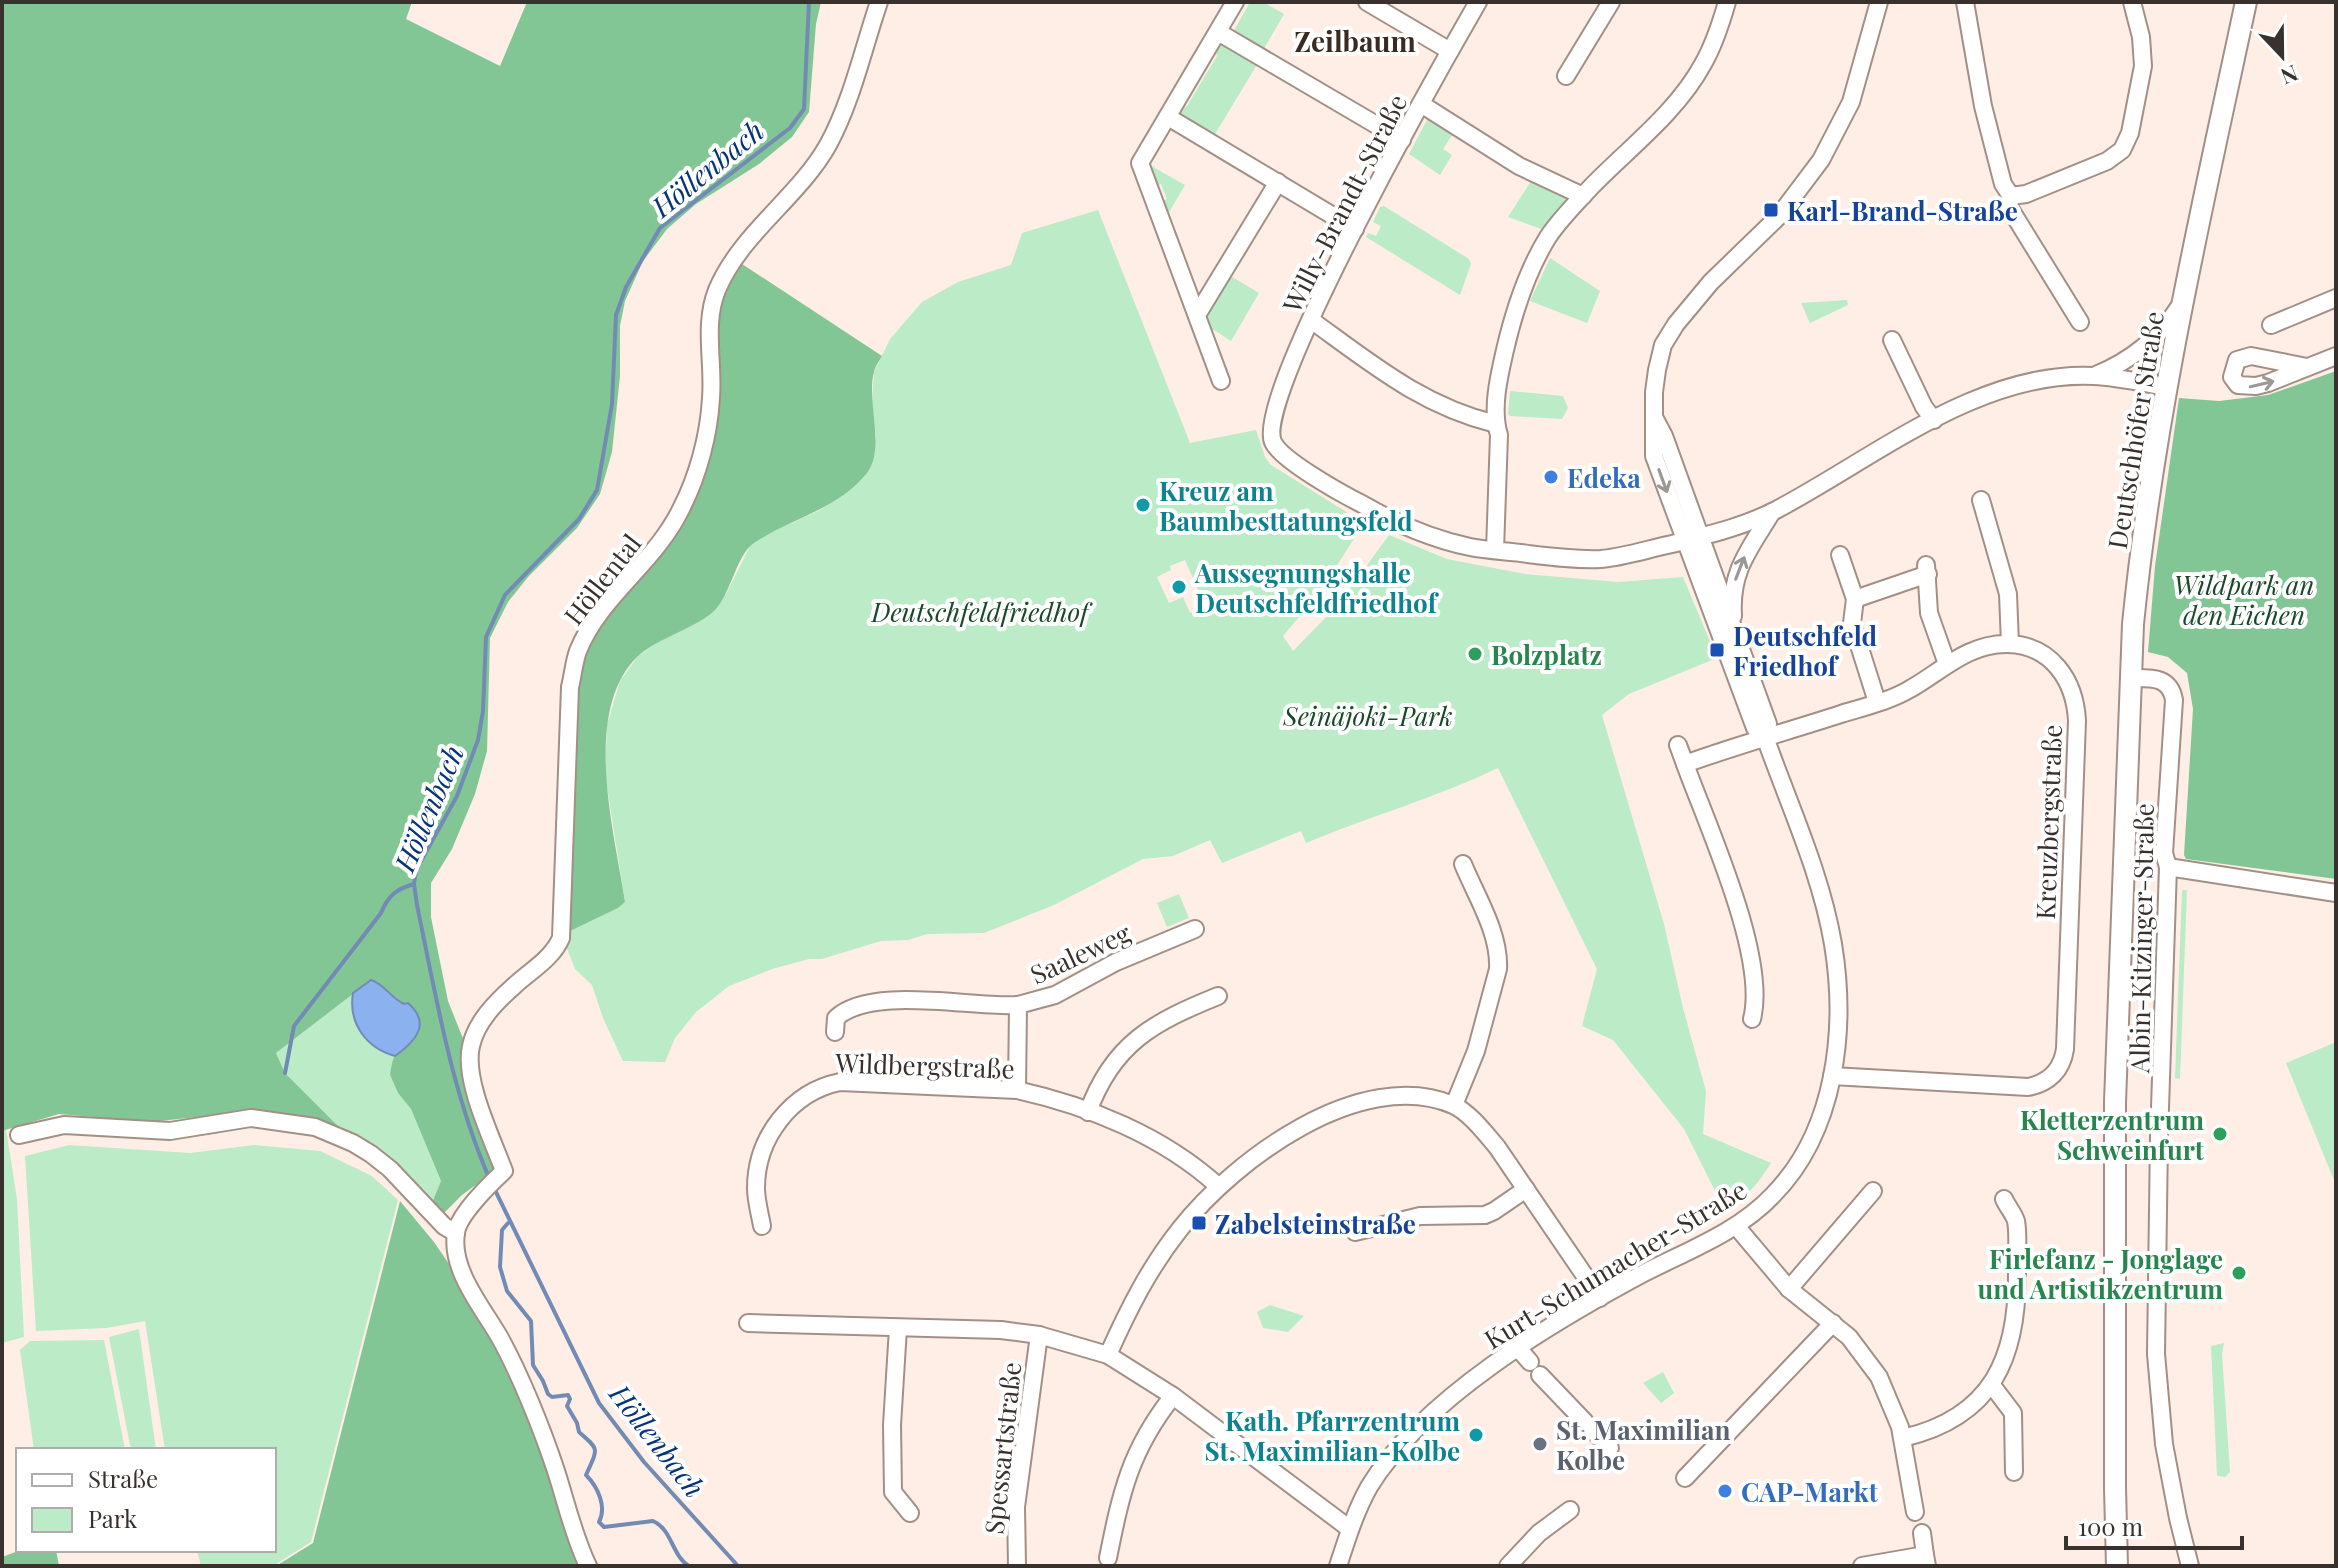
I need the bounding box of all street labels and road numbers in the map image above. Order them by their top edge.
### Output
street label: Willy-Brandt-Straße [1273,88,1414,319]
street label: Deutschhöfer Straße [2099,309,2171,551]
street label: Höllental [556,526,648,632]
street label: Kreuzbergstraße [2027,724,2069,920]
street label: Albin-Kitzinger-Straße [2121,803,2161,1074]
street label: Saaleweg [1024,914,1136,991]
street label: Wildbergstraße [834,1044,1015,1086]
street label: Kurt-Schumacher-Straße [1477,1172,1753,1356]
street label: Spessartstraße [976,1360,1028,1536]

